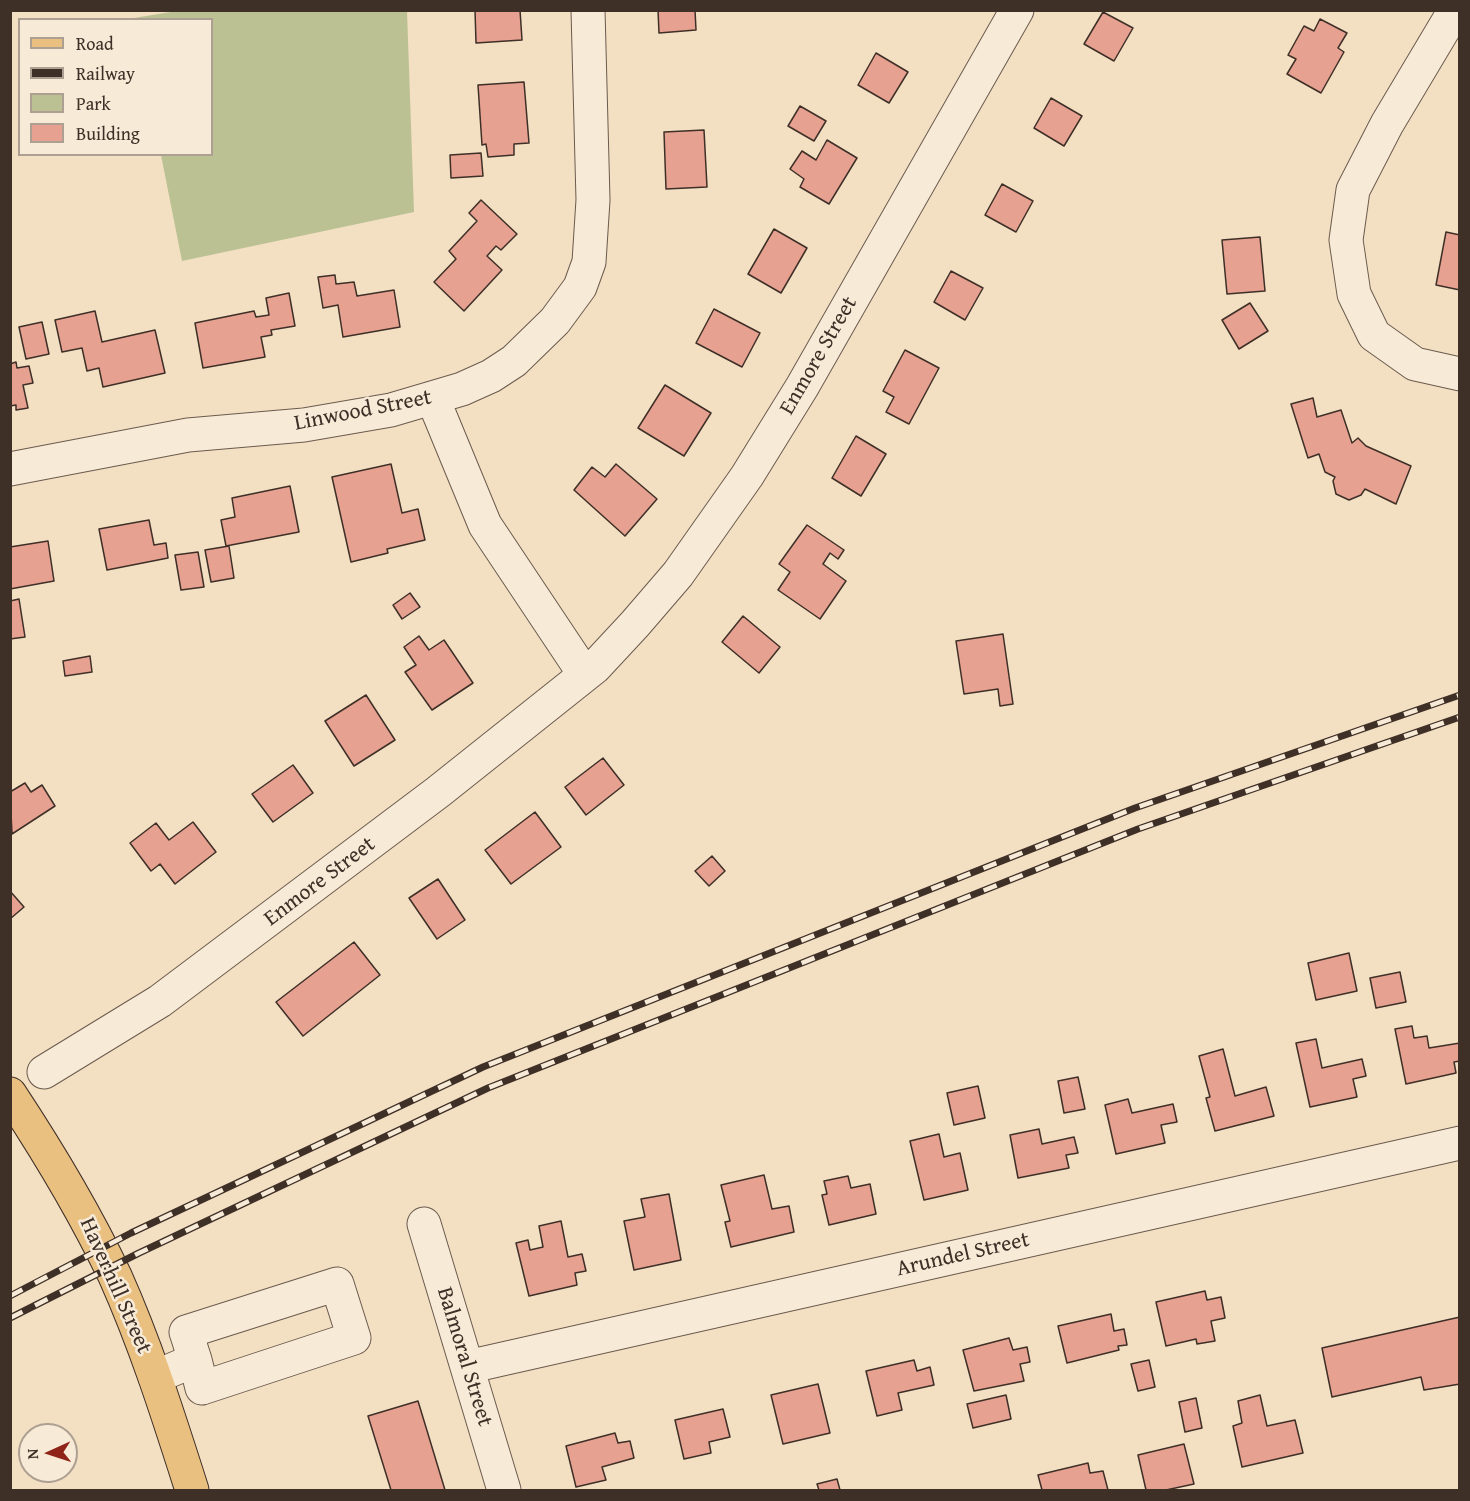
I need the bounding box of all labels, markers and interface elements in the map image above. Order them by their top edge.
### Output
legend [18,18,213,156]
text: Road [76,30,114,57]
text: Railway [76,60,135,87]
text: Park [76,90,111,117]
text: Building [76,120,140,147]
street label: Enmore Street [775,292,863,420]
street label: Linwood Street [292,385,434,437]
street label: Enmore Street [259,832,381,932]
street label: Haverhill Street [73,1214,157,1358]
street label: Arundel Street [894,1227,1032,1283]
street label: Balmoral Street [430,1284,498,1430]
north arrow [18,1423,78,1483]
text: N [20,1448,44,1460]

